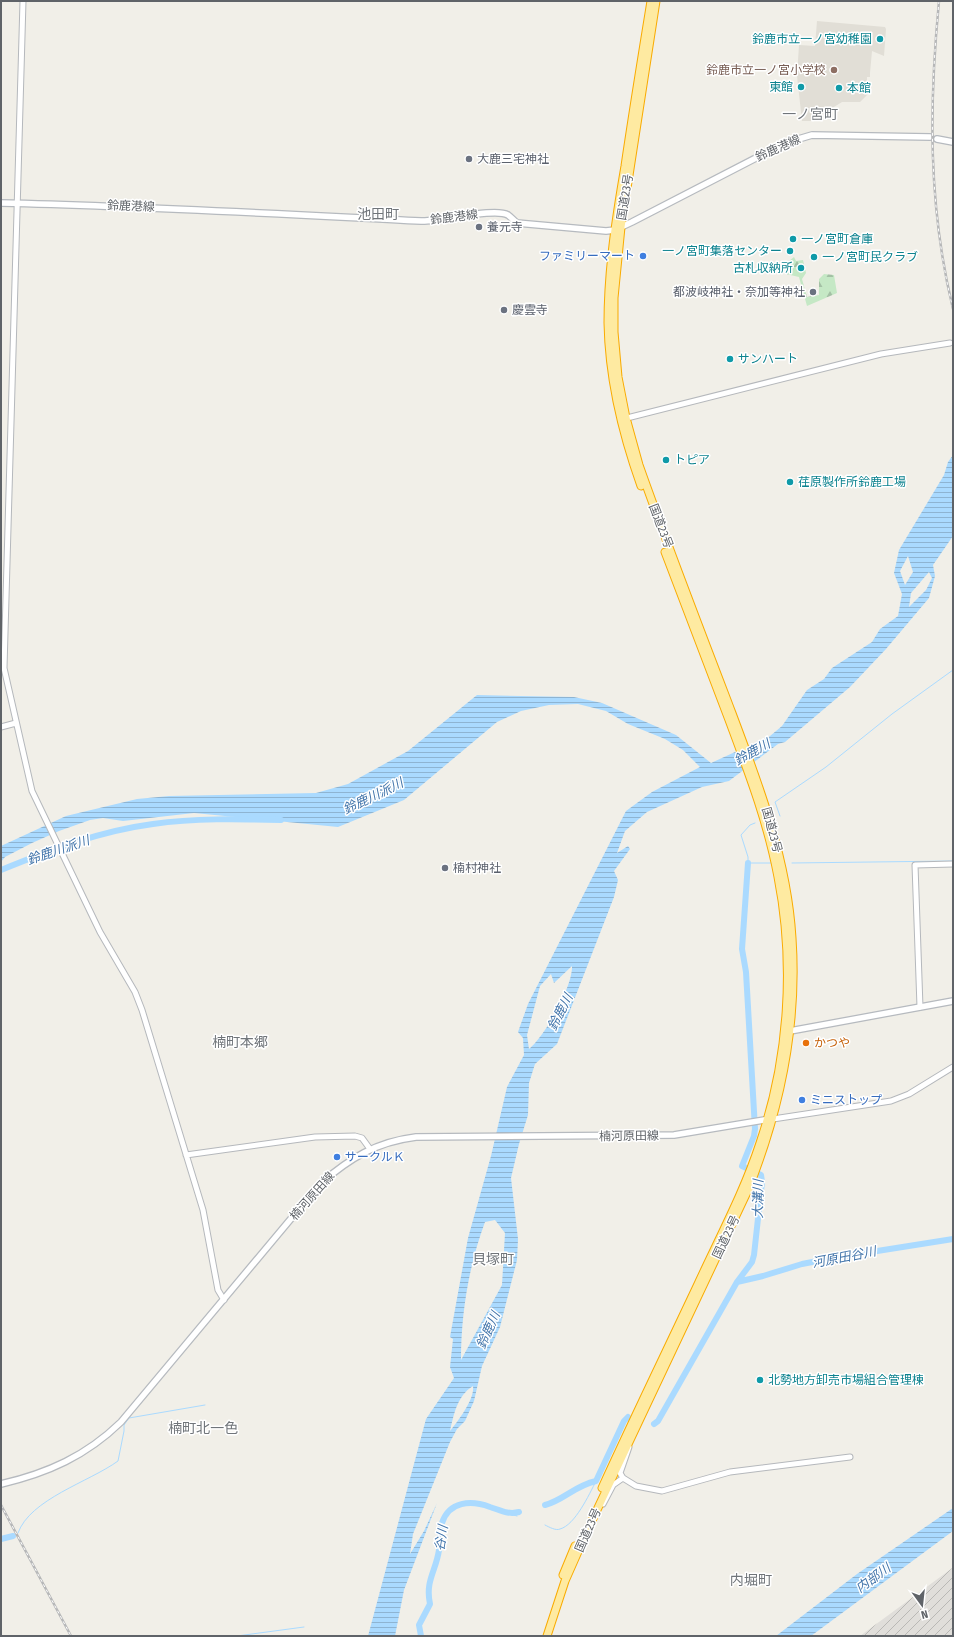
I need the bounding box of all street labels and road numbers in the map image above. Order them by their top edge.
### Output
street label: 鈴鹿港線 [753,132,803,164]
street label: 国道23号 [614,173,636,221]
street label: 鈴鹿港線 [107,198,155,214]
street label: 鈴鹿港線 [429,207,479,227]
street label: 国道23号 [646,502,676,550]
street label: 国道23号 [759,806,785,854]
street label: 楠河原田線 [599,1128,659,1144]
street label: 楠河原田線 [287,1169,337,1223]
street label: 国道23号 [710,1213,742,1261]
street label: 国道23号 [572,1506,604,1554]

